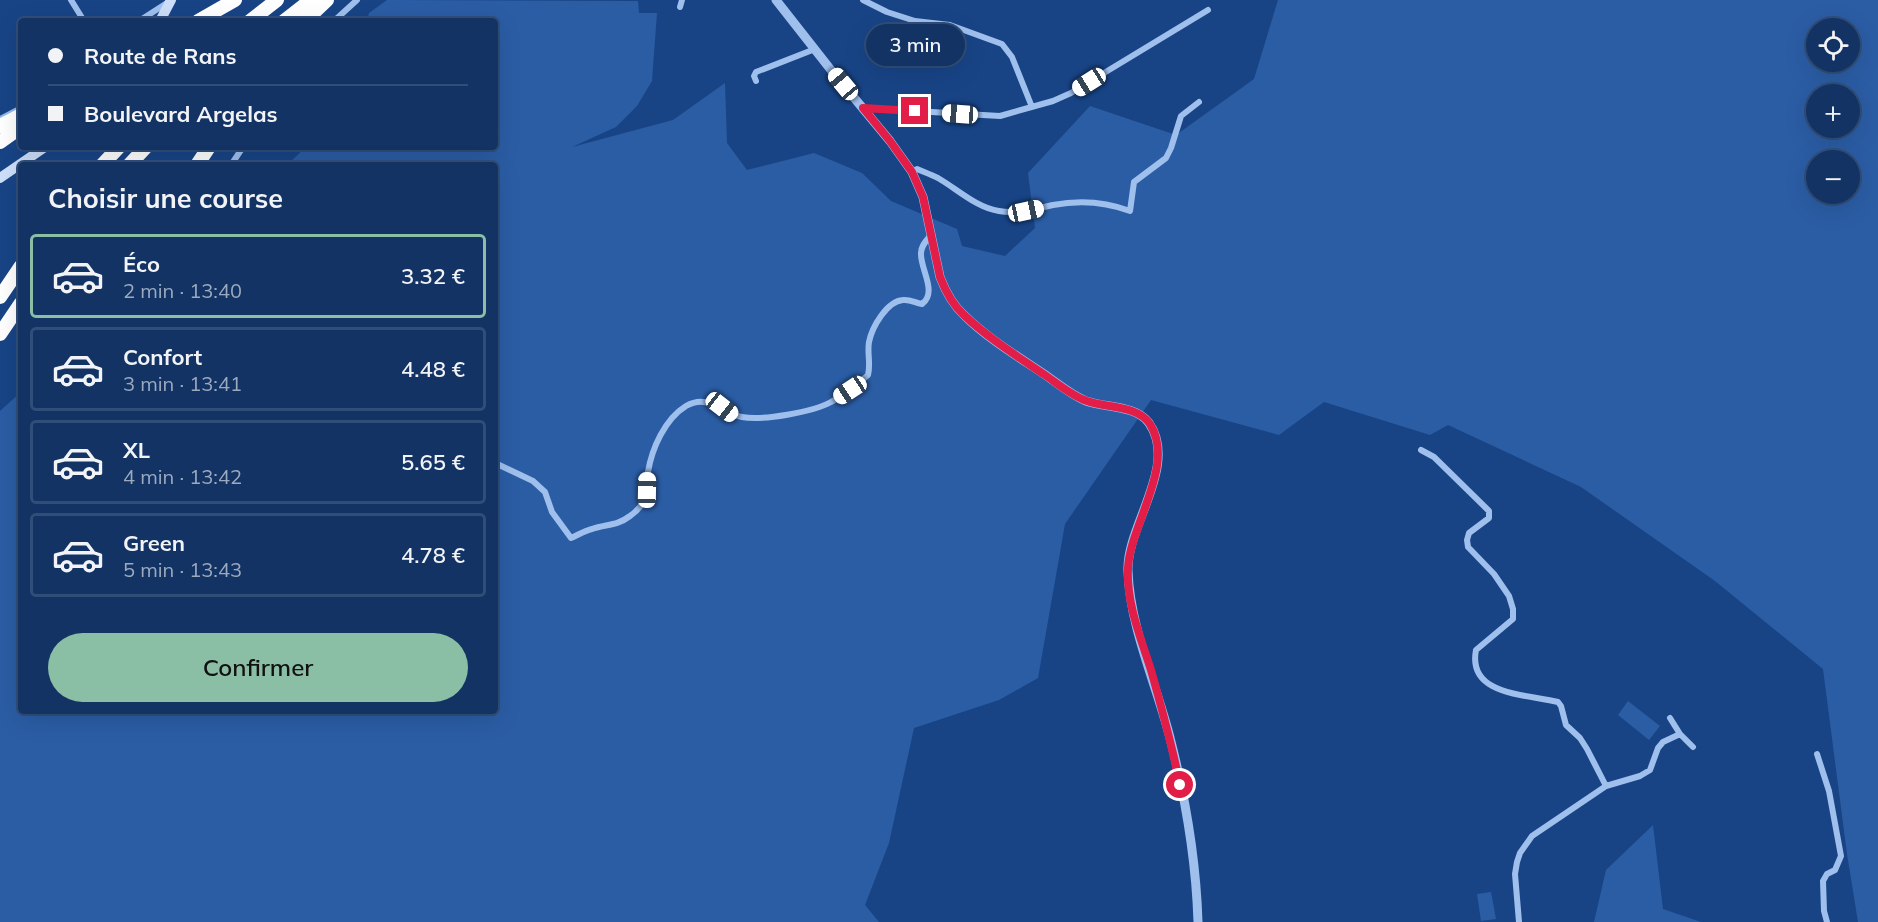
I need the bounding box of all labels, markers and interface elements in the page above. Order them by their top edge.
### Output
map controls [1806,18,1860,204]
button: locate [1806,18,1860,72]
callout: 3 min [866,24,964,66]
text: 3 min [890,32,941,57]
text: Route de Rans [84,42,237,70]
car [825,64,861,104]
car [1069,65,1109,99]
button: + [1806,84,1860,138]
route end [901,97,928,124]
text: Boulevard Argelas [84,100,278,128]
car [941,104,979,124]
button: − [1806,150,1860,204]
text: Choisir une course [48,181,283,215]
car [1007,198,1045,224]
icon: car [51,249,105,303]
text: Éco [123,250,160,278]
text: 3.32 € [401,262,465,290]
text: 2 min · 13:40 [123,278,242,303]
icon: car [51,342,105,396]
text: Confort [123,343,202,371]
text: 4.48 € [401,355,465,383]
text: 3 min · 13:41 [123,371,242,396]
car [830,373,870,407]
car [702,389,742,425]
icon: car [51,435,105,489]
text: XL [123,436,150,464]
text: 5.65 € [401,448,465,476]
text: 4 min · 13:42 [123,464,242,489]
car [638,472,656,508]
icon: car [51,528,105,582]
text: Green [123,529,185,557]
text: 4.78 € [401,541,465,569]
text: 5 min · 13:43 [123,557,242,582]
button: Confirmer [48,633,468,702]
route start [1166,771,1193,798]

